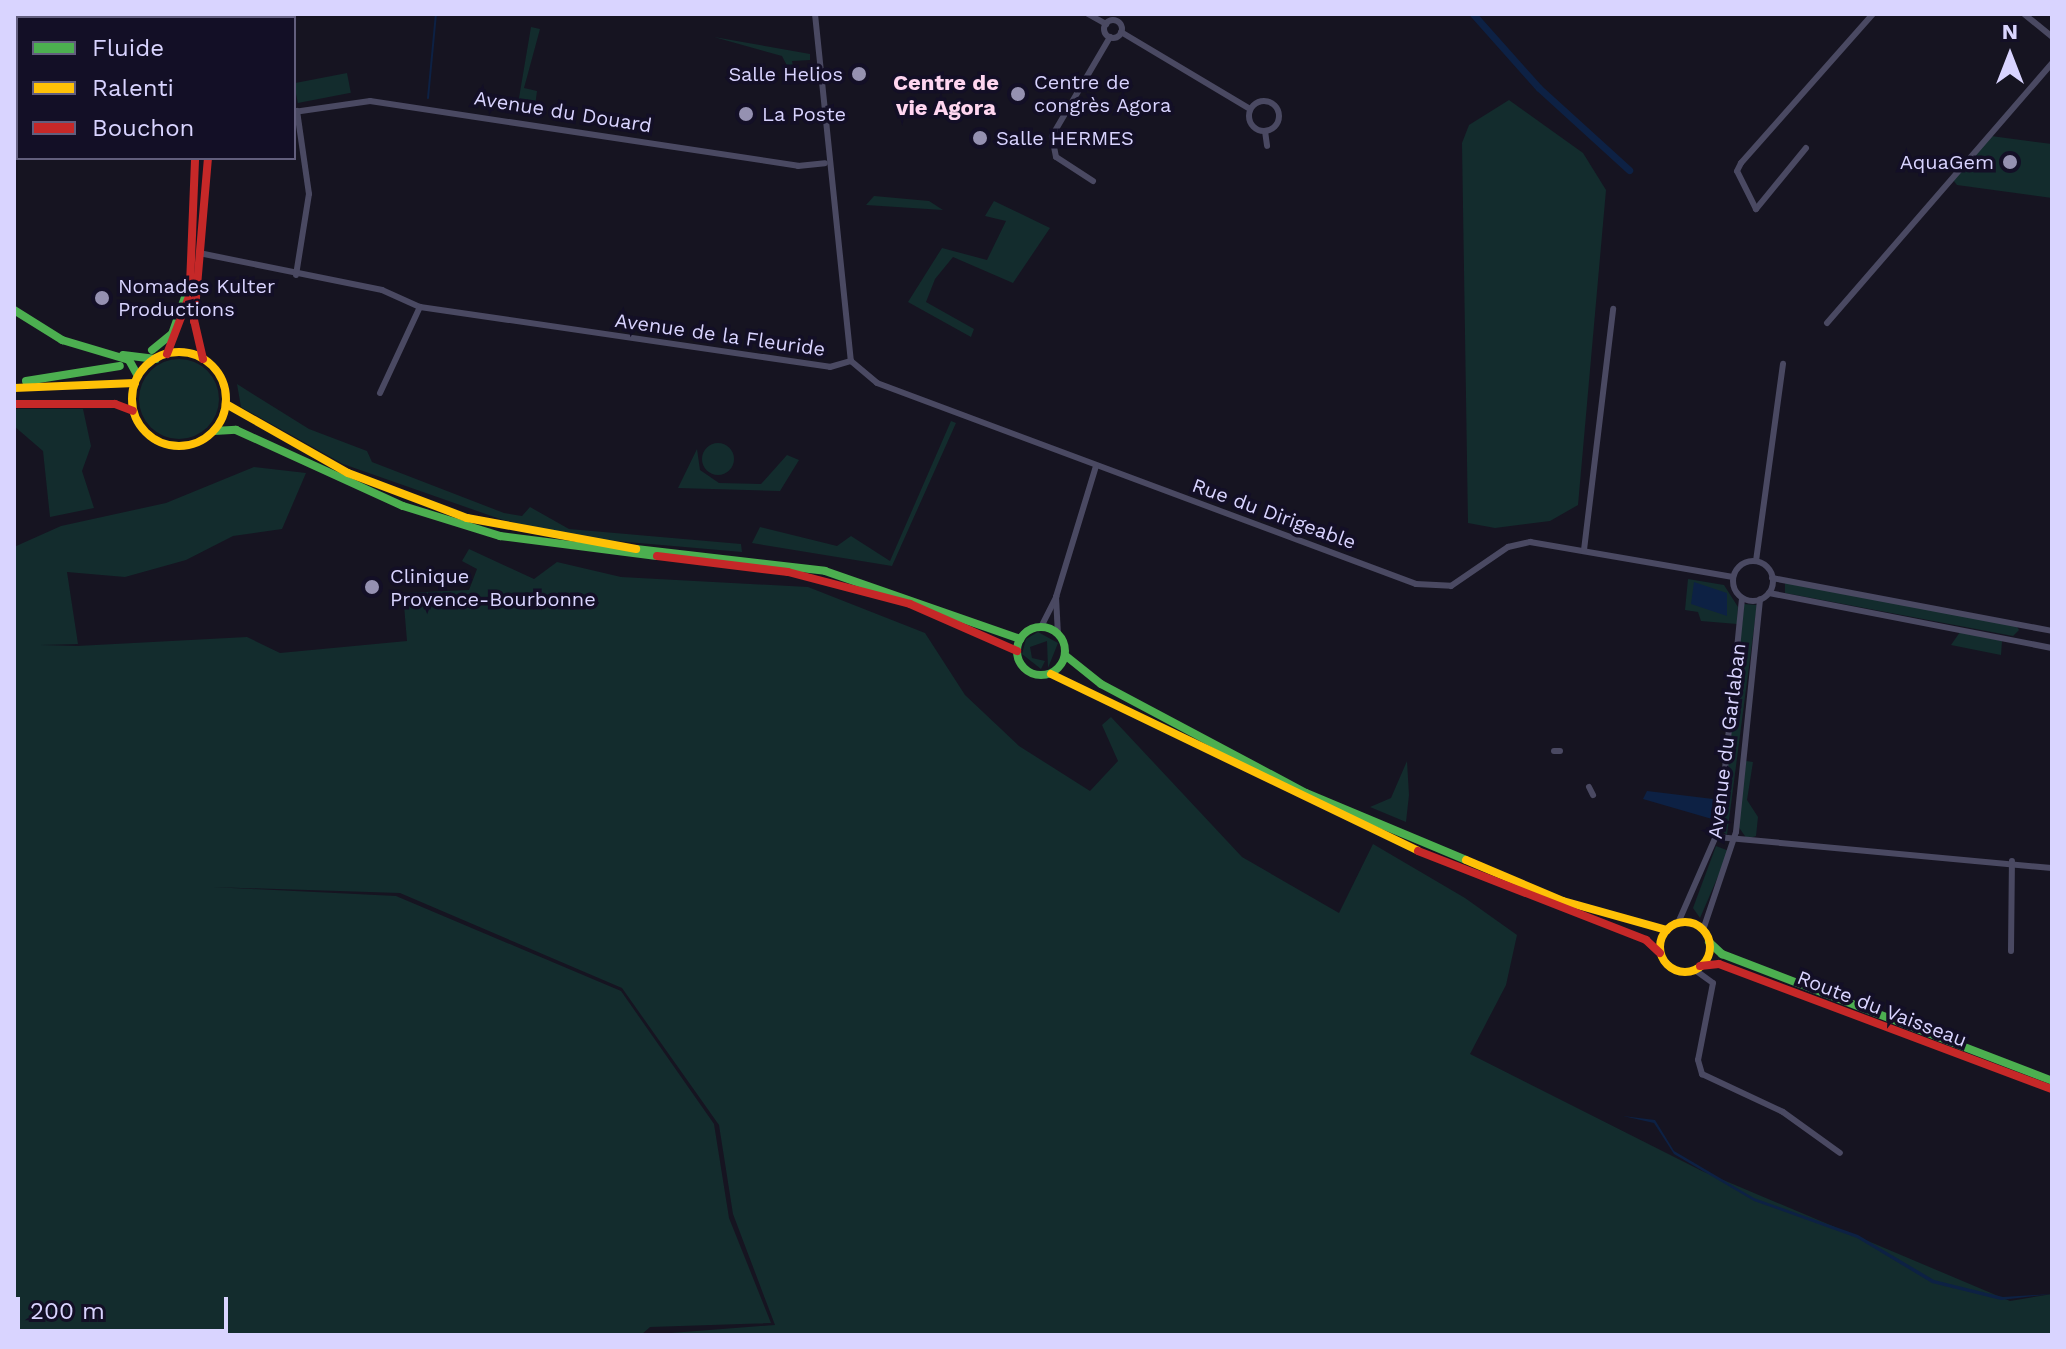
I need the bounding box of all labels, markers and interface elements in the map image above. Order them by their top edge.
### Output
legend [16,16,296,160]
north arrow [1970,16,2050,96]
text: N [2002,19,2018,44]
text: Fluide [92,34,164,62]
place label: Salle Helios [728,62,843,86]
marker: Salle Helios [850,65,868,83]
district label: Centre de vie Agora [893,69,999,120]
place label: Centre de congrès Agora [1034,70,1172,117]
text: Ralenti [92,74,174,102]
marker: Centre de congrès Agora [1009,85,1027,103]
street label: Avenue du Douard [472,86,654,138]
place label: La Poste [762,102,847,126]
marker: La Poste [737,105,755,123]
text: Bouchon [92,114,194,142]
place label: Salle HERMES [996,126,1134,150]
marker: Salle HERMES [971,129,989,147]
place label: AquaGem [1900,150,1994,174]
marker: AquaGem [2001,153,2019,171]
place label: Nomades Kulter Productions [118,274,275,321]
marker: Nomades Kulter Productions [93,289,111,307]
street label: Avenue de la Fleuride [613,308,827,362]
street label: Rue du Dirigeable [1189,473,1359,555]
place label: Clinique Provence-Bourbonne [390,564,596,611]
marker: Clinique Provence-Bourbonne [361,576,383,598]
street label: Avenue du Garlaban [1703,642,1751,840]
street label: Route du Vaisseau [1793,965,1971,1053]
scale bar [20,1281,232,1331]
text: 200 m [30,1297,105,1325]

